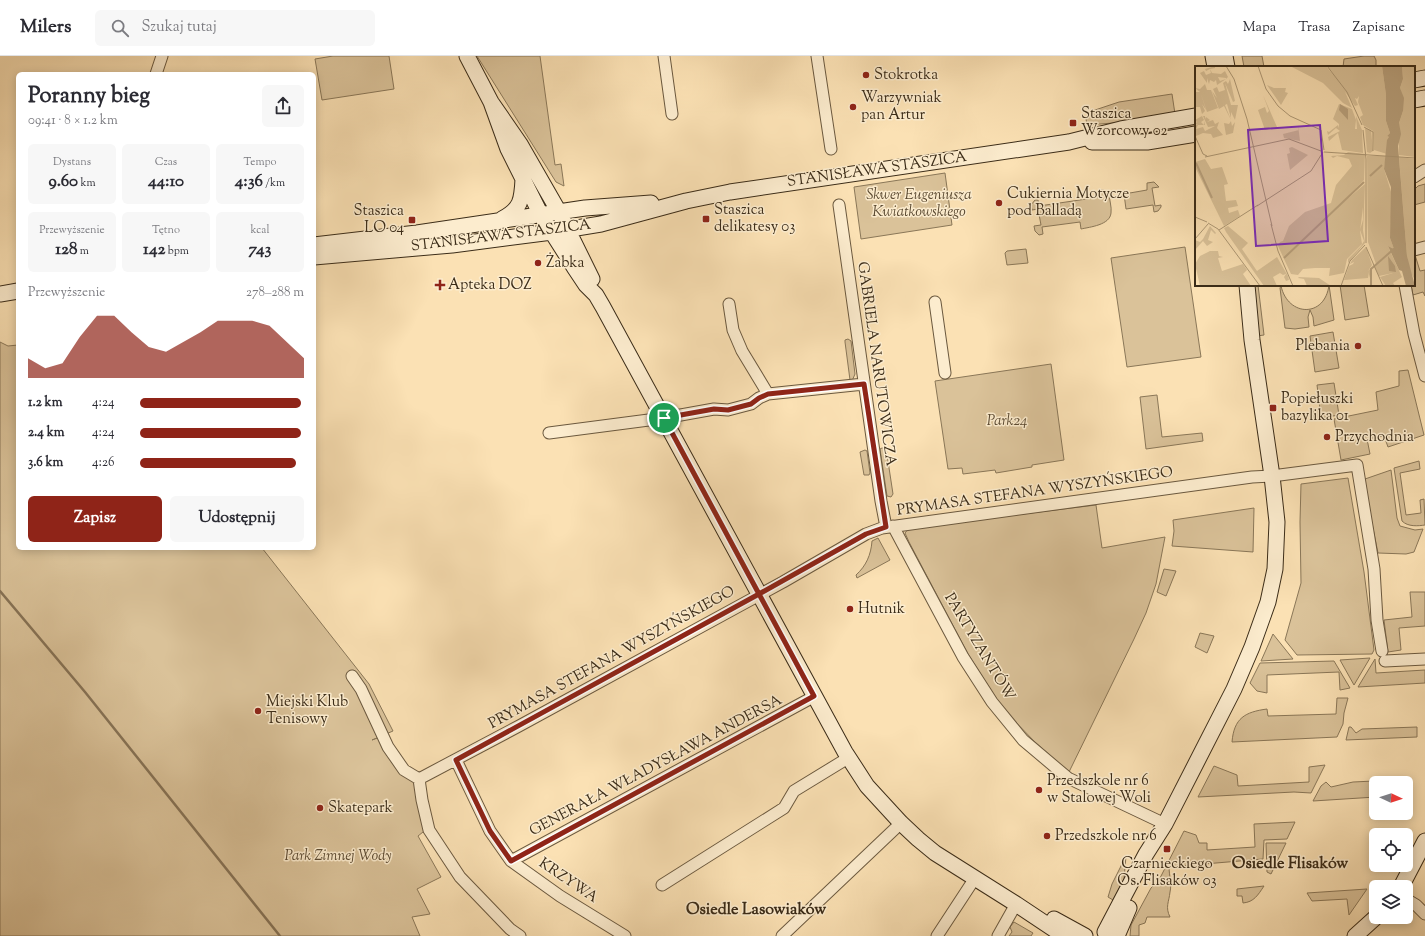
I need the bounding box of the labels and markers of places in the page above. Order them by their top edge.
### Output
place label: Stokrotka [874,65,938,86]
marker: Stokrotka [861,70,871,80]
place label: Warzywniak pan Artur [861,88,942,126]
marker: Warzywniak pan Artur [848,102,858,112]
place label: Staszica Wzorcowy 02 [1081,104,1168,142]
marker: Staszica Wzorcowy 02 [1068,118,1078,128]
place label: Cukiernia Motycze pod Balladą [1007,184,1129,222]
marker: Cukiernia Motycze pod Balladą [994,198,1004,208]
place label: Staszica delikatesy 03 [714,200,795,238]
place label: Staszica LO 04 [354,201,404,239]
marker: Staszica delikatesy 03 [701,214,711,224]
marker: Staszica LO 04 [407,215,417,225]
place label: Żabka [546,252,585,274]
marker: Żabka [533,258,543,268]
place label: Apteka DOZ [448,275,532,296]
marker: Apteka DOZ [435,280,445,290]
place label: Plebania [1296,336,1350,357]
marker: Plebania [1353,341,1363,351]
place label: Popiełuszki bazylika 01 [1281,389,1353,427]
pin [647,401,681,435]
marker: Popiełuszki bazylika 01 [1268,403,1278,413]
place label: Przychodnia [1335,427,1414,448]
marker: Przychodnia [1322,432,1332,442]
place label: Hutnik [858,599,905,620]
marker: Hutnik [845,604,855,614]
place label: Miejski Klub Tenisowy [266,692,348,730]
marker: Miejski Klub Tenisowy [253,706,263,716]
place label: Przedszkole nr 6 w Stalowej Woli [1047,771,1151,809]
marker: Przedszkole nr 6 w Stalowej Woli [1034,785,1044,795]
place label: Skatepark [328,798,393,819]
marker: Skatepark [315,803,325,813]
place label: Przedszkole nr 6 [1055,826,1157,847]
marker: Przedszkole nr 6 [1042,831,1052,841]
marker: Czarnieckiego Os. Flisaków 03 [1162,844,1172,854]
place label: Czarnieckiego Os. Flisaków 03 [1117,854,1217,892]

